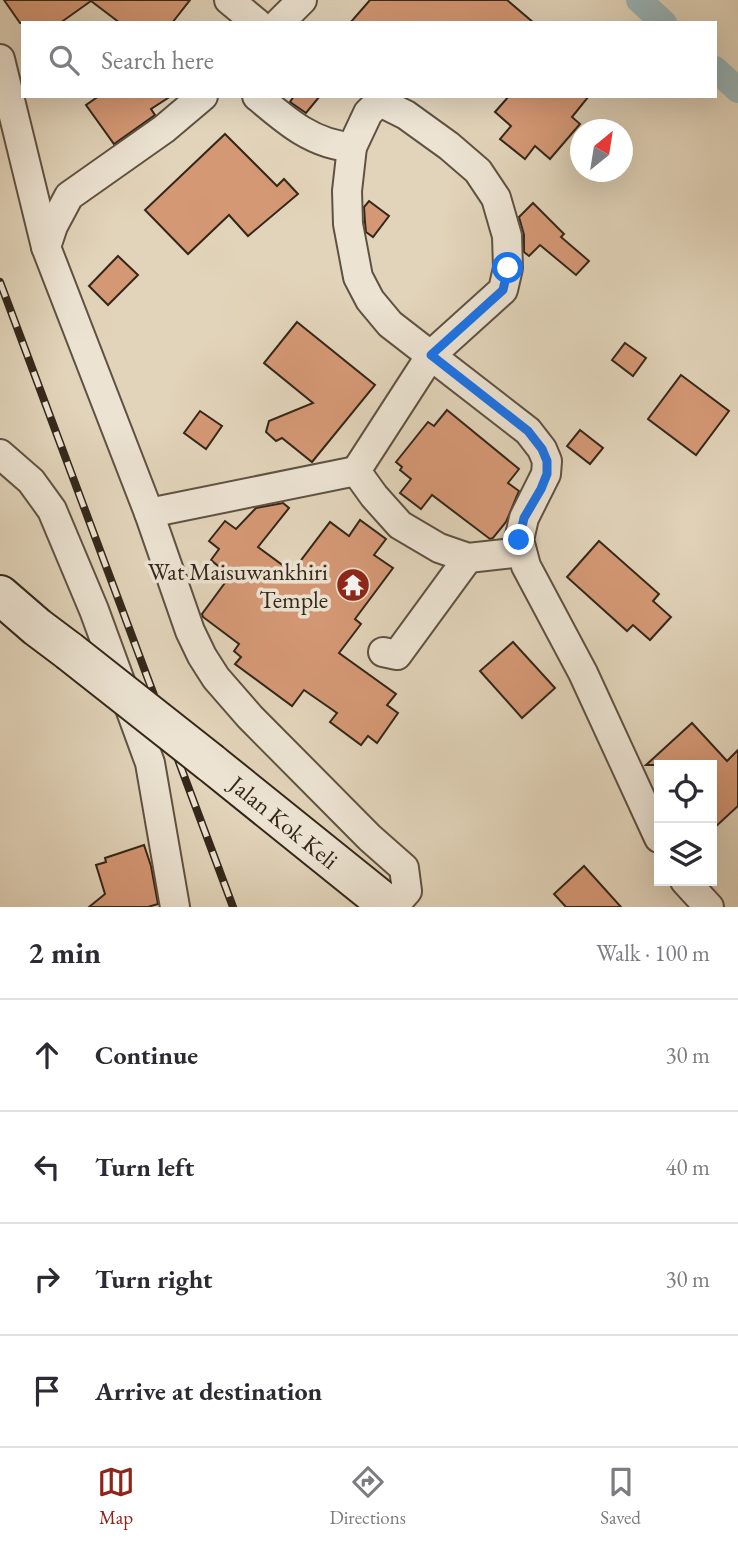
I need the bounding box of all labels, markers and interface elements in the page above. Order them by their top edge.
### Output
search box [21,21,717,98]
icon: search [45,41,83,79]
text: Search here [101,43,214,77]
north arrow [570,119,633,182]
route start [492,252,523,283]
route end [503,524,534,555]
place label: Wat Maisuwankhiri Temple [148,556,328,615]
temple icon: Wat Maisuwankhiri Temple [334,566,372,604]
map controls [654,760,717,886]
button: locate [654,760,717,823]
street label: Jalan Kok Keli [221,767,345,876]
button: layers [654,823,717,886]
text: 2 min [28,933,101,972]
text: Walk · 100 m [596,938,710,968]
icon: ahead [28,1036,66,1074]
text: Continue [95,1038,198,1072]
text: 30 m [665,1040,710,1070]
icon: left [28,1148,66,1186]
text: Turn left [95,1150,194,1184]
text: 40 m [665,1152,710,1182]
icon: right [28,1260,66,1298]
text: Turn right [95,1262,213,1296]
text: 30 m [665,1264,710,1294]
icon: arrive [28,1372,66,1410]
text: Arrive at destination [95,1374,322,1408]
tab: Map [97,1463,135,1530]
tab: Directions [329,1463,406,1530]
tab: Saved [600,1463,641,1530]

